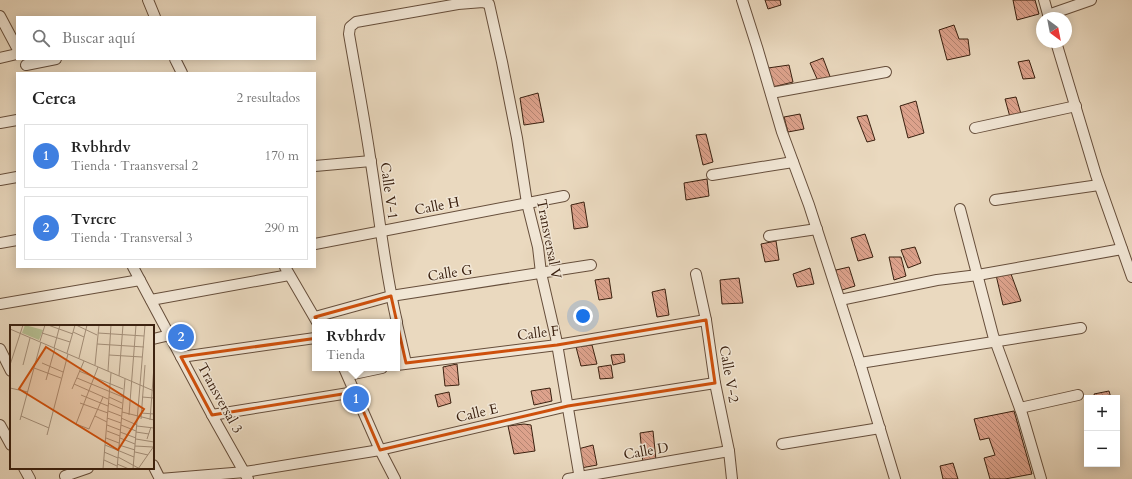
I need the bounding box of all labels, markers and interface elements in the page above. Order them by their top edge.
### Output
north arrow [1036,12,1072,48]
search box [16,16,316,60]
icon: search [30,27,52,49]
text: Buscar aquí [62,28,135,48]
text: Cerca [32,87,76,110]
text: 2 resultados [236,89,300,107]
text: Rvbhrdv [71,137,131,157]
text: 1 [43,147,49,165]
text: 170 m [265,147,299,165]
text: Tienda · Traansversal 2 [71,157,198,175]
street label: Calle V-1 [376,161,402,221]
street label: Calle H [413,192,462,220]
street label: Transversal V [532,197,566,281]
text: Tvrcrc [71,209,116,229]
text: 2 [43,219,49,237]
text: 290 m [265,219,299,237]
text: Tienda · Transversal 3 [71,229,193,247]
street label: Calle G [426,260,474,286]
your location [573,306,593,326]
popup [312,319,400,371]
street label: Calle F [516,321,560,345]
pin: 2 [168,322,194,352]
inset map [10,325,154,469]
text: Rvbhrdv [326,326,386,346]
street label: Calle V-2 [715,344,743,404]
text: Tienda [326,346,365,364]
street label: Transversal 3 [193,359,247,437]
pin: 1 [343,384,369,414]
map controls [1084,395,1120,467]
button: + [1084,395,1120,431]
street label: Calle E [454,399,500,427]
button: − [1084,431,1120,467]
street label: Calle D [622,438,670,464]

